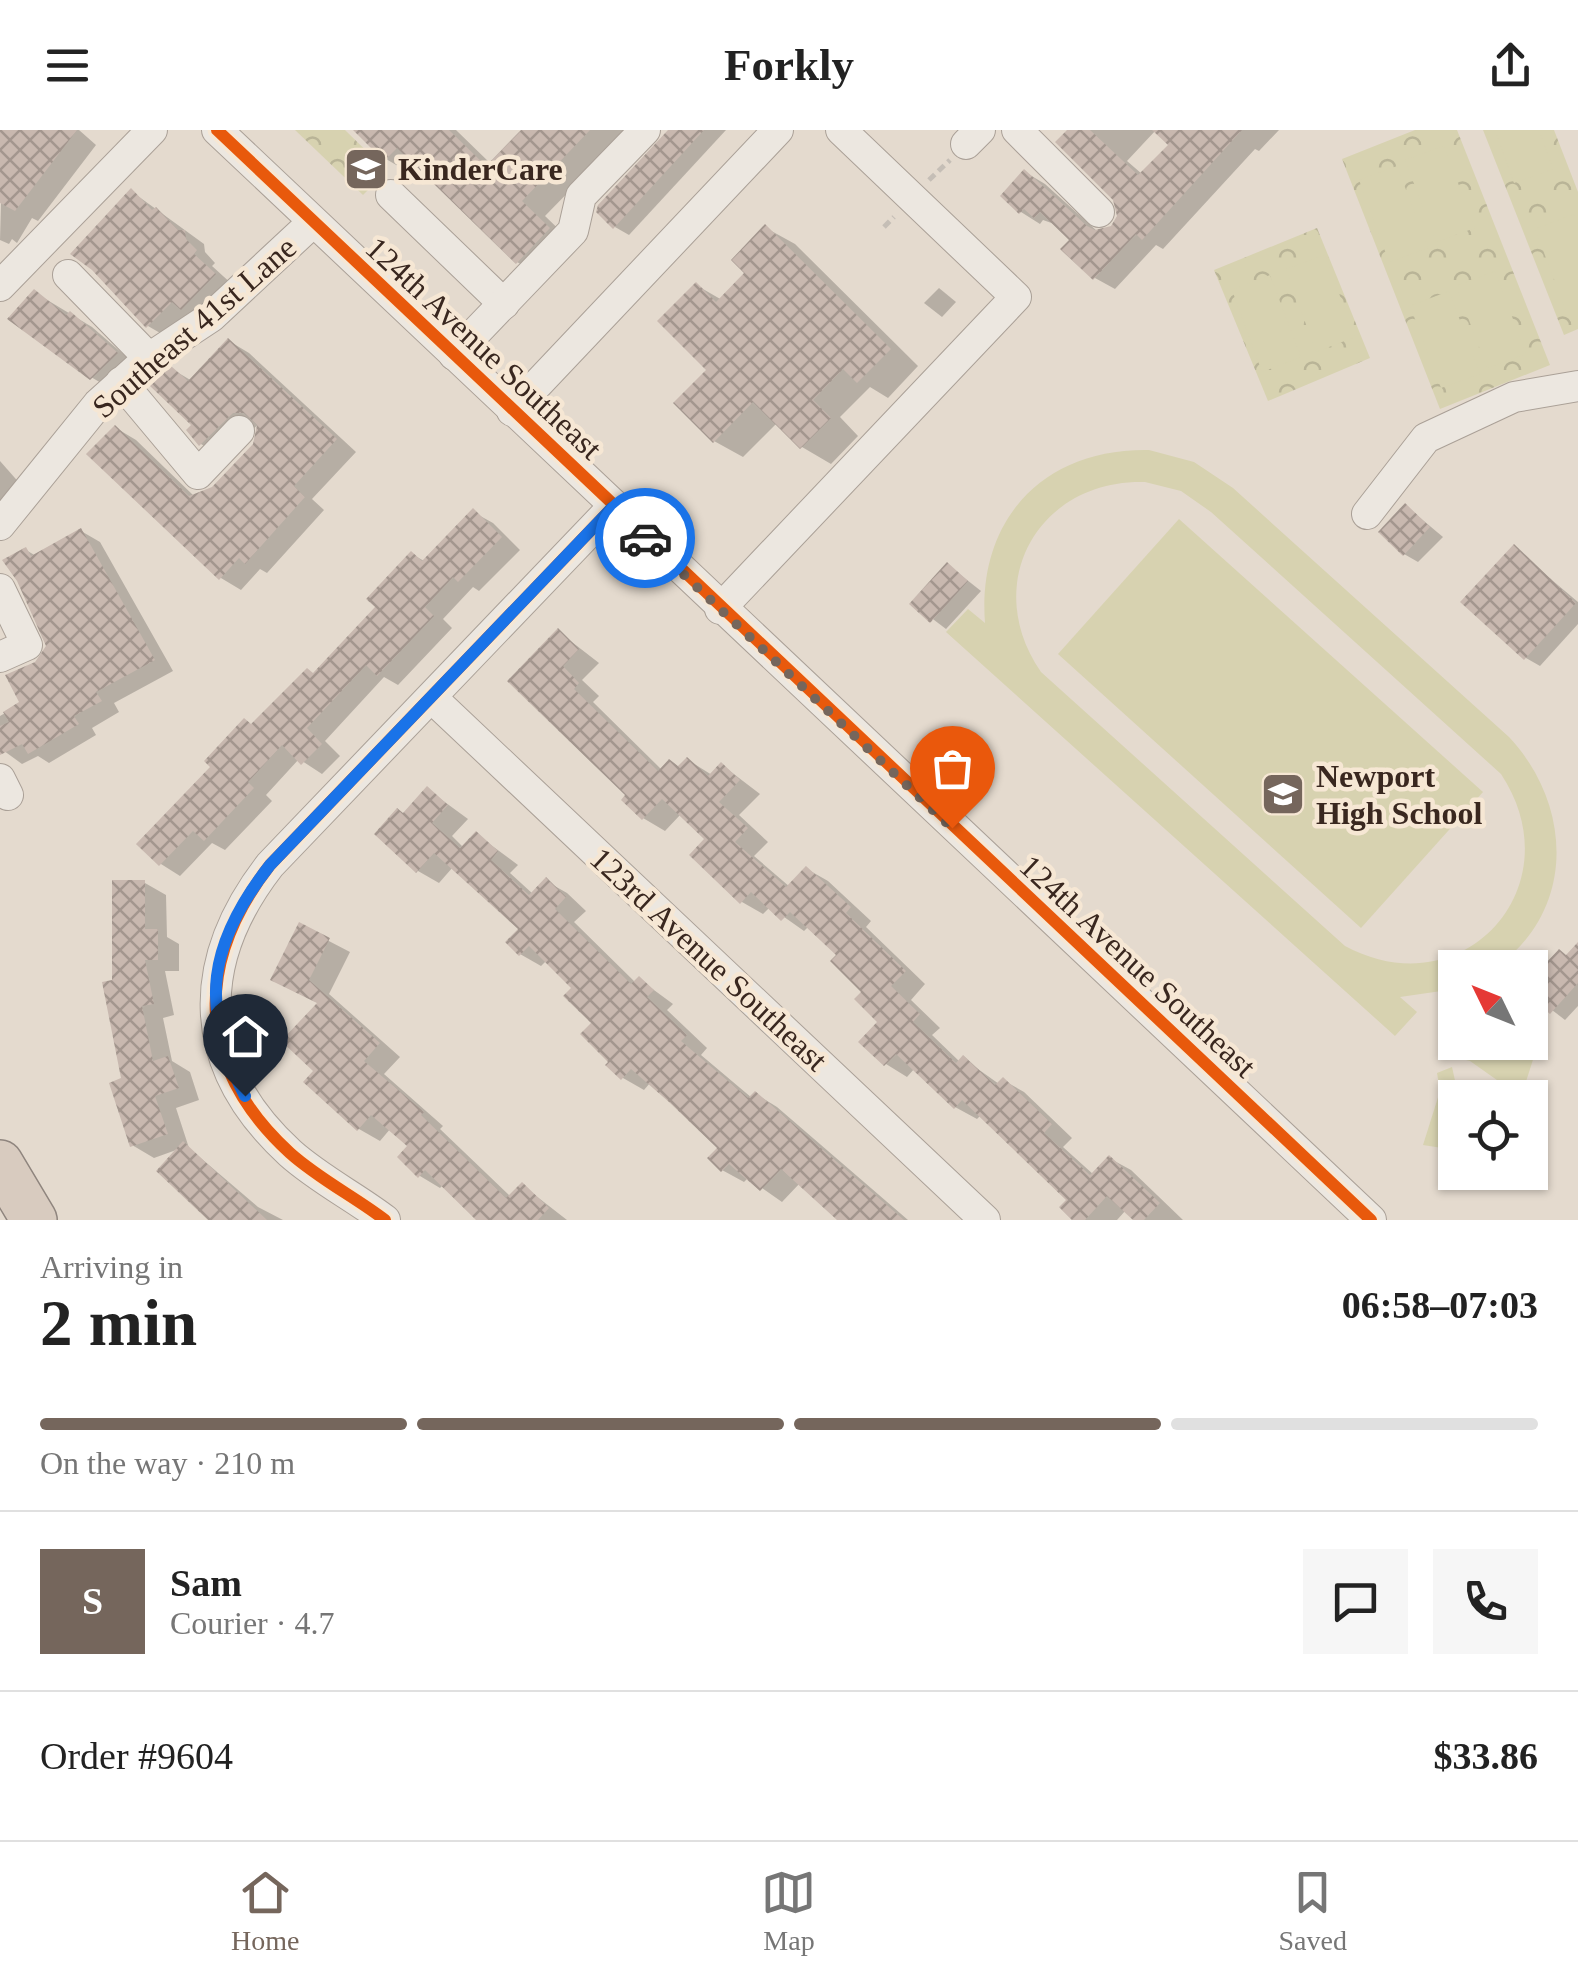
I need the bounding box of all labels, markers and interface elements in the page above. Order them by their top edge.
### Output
icon: menu [40,38,95,93]
icon: share [1483,38,1538,93]
text: Forkly [724,40,854,90]
school or university icon: KinderCare [343,146,389,192]
place label: KinderCare [398,151,563,187]
street label: Southeast 41st Lane [85,229,303,425]
street label: 124th Avenue Southeast [359,230,609,467]
courier [595,488,695,588]
icon: car [618,511,673,566]
pin [910,726,995,829]
icon: bag [925,741,980,796]
place label: Newport High School [1316,758,1482,831]
school or university icon: Newport High School [1260,771,1306,817]
street label: 123rd Avenue Southeast [583,840,835,1078]
street label: 124th Avenue Southeast [1013,848,1263,1085]
north arrow [1438,950,1548,1060]
map controls [1438,950,1548,1190]
pin [203,994,288,1097]
icon: home [218,1009,273,1064]
button: locate [1438,1080,1548,1190]
text: Arriving in [40,1249,183,1285]
text: 06:58–07:03 [1342,1284,1538,1326]
text: 2 min [40,1287,197,1359]
text: On the way · 210 m [40,1445,295,1481]
button: chat [1303,1549,1408,1654]
button: phone [1433,1549,1538,1654]
text: Sam [170,1562,242,1604]
text: S [82,1580,103,1622]
text: Courier · 4.7 [170,1605,334,1641]
text: Order #9604 [40,1735,233,1777]
text: $33.86 [1434,1735,1538,1777]
tab: Home [231,1865,299,1957]
tab: Map [761,1865,816,1957]
tab: Saved [1279,1865,1347,1957]

